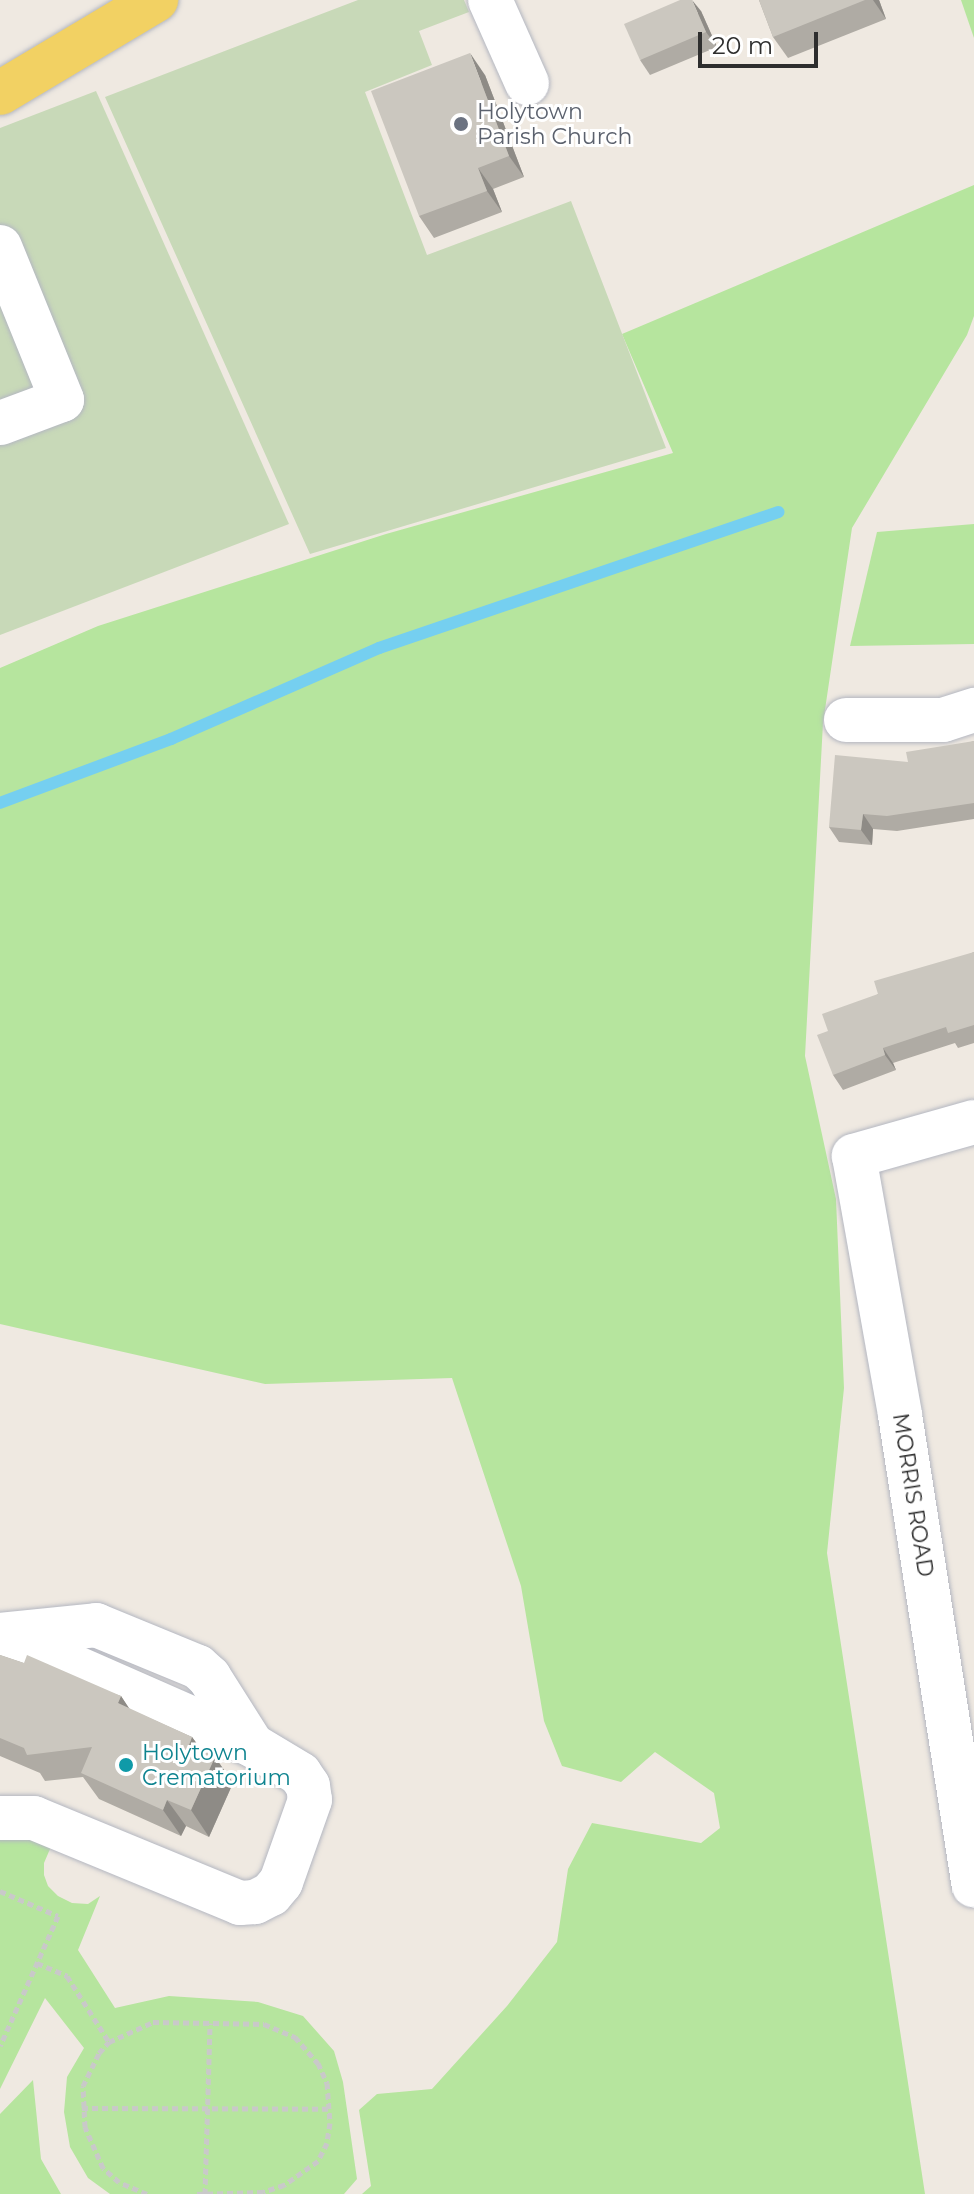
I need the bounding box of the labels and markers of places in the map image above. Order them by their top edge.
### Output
place label: Holytown Parish Church [477,98,632,150]
marker: Holytown Parish Church [452,115,470,133]
place label: Holytown Crematorium [142,1739,291,1790]
marker: Holytown Crematorium [117,1756,135,1774]

